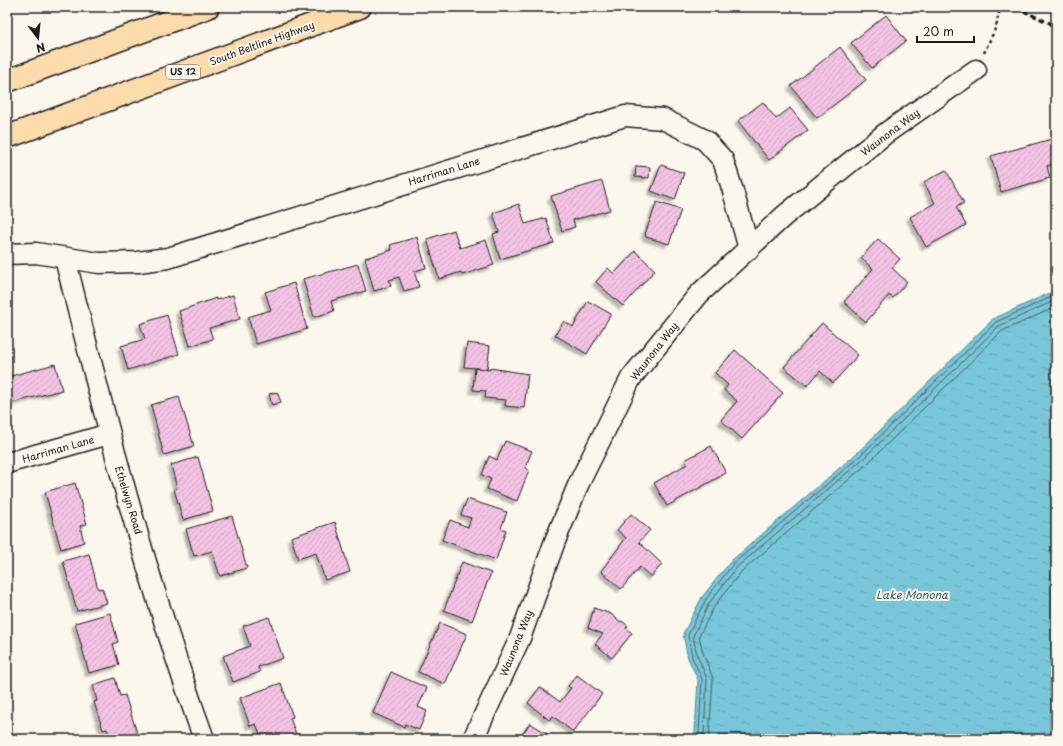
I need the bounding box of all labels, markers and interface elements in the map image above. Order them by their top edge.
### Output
street label: South Beltline Highway [207,17,317,69]
north arrow [18,18,58,58]
scale bar [917,18,974,44]
text: 20 m [923,22,954,40]
text: N [34,39,47,58]
road number: US 12 [166,65,200,79]
street label: Waunona Way [857,104,923,159]
street label: Harriman Lane [406,152,482,189]
street label: Waunona Way [626,318,681,383]
street label: Harriman Lane [20,431,96,466]
street label: Ethelwyn Road [112,464,147,536]
water label: Lake Monona [876,586,949,603]
street label: Waunona Way [495,607,536,678]

